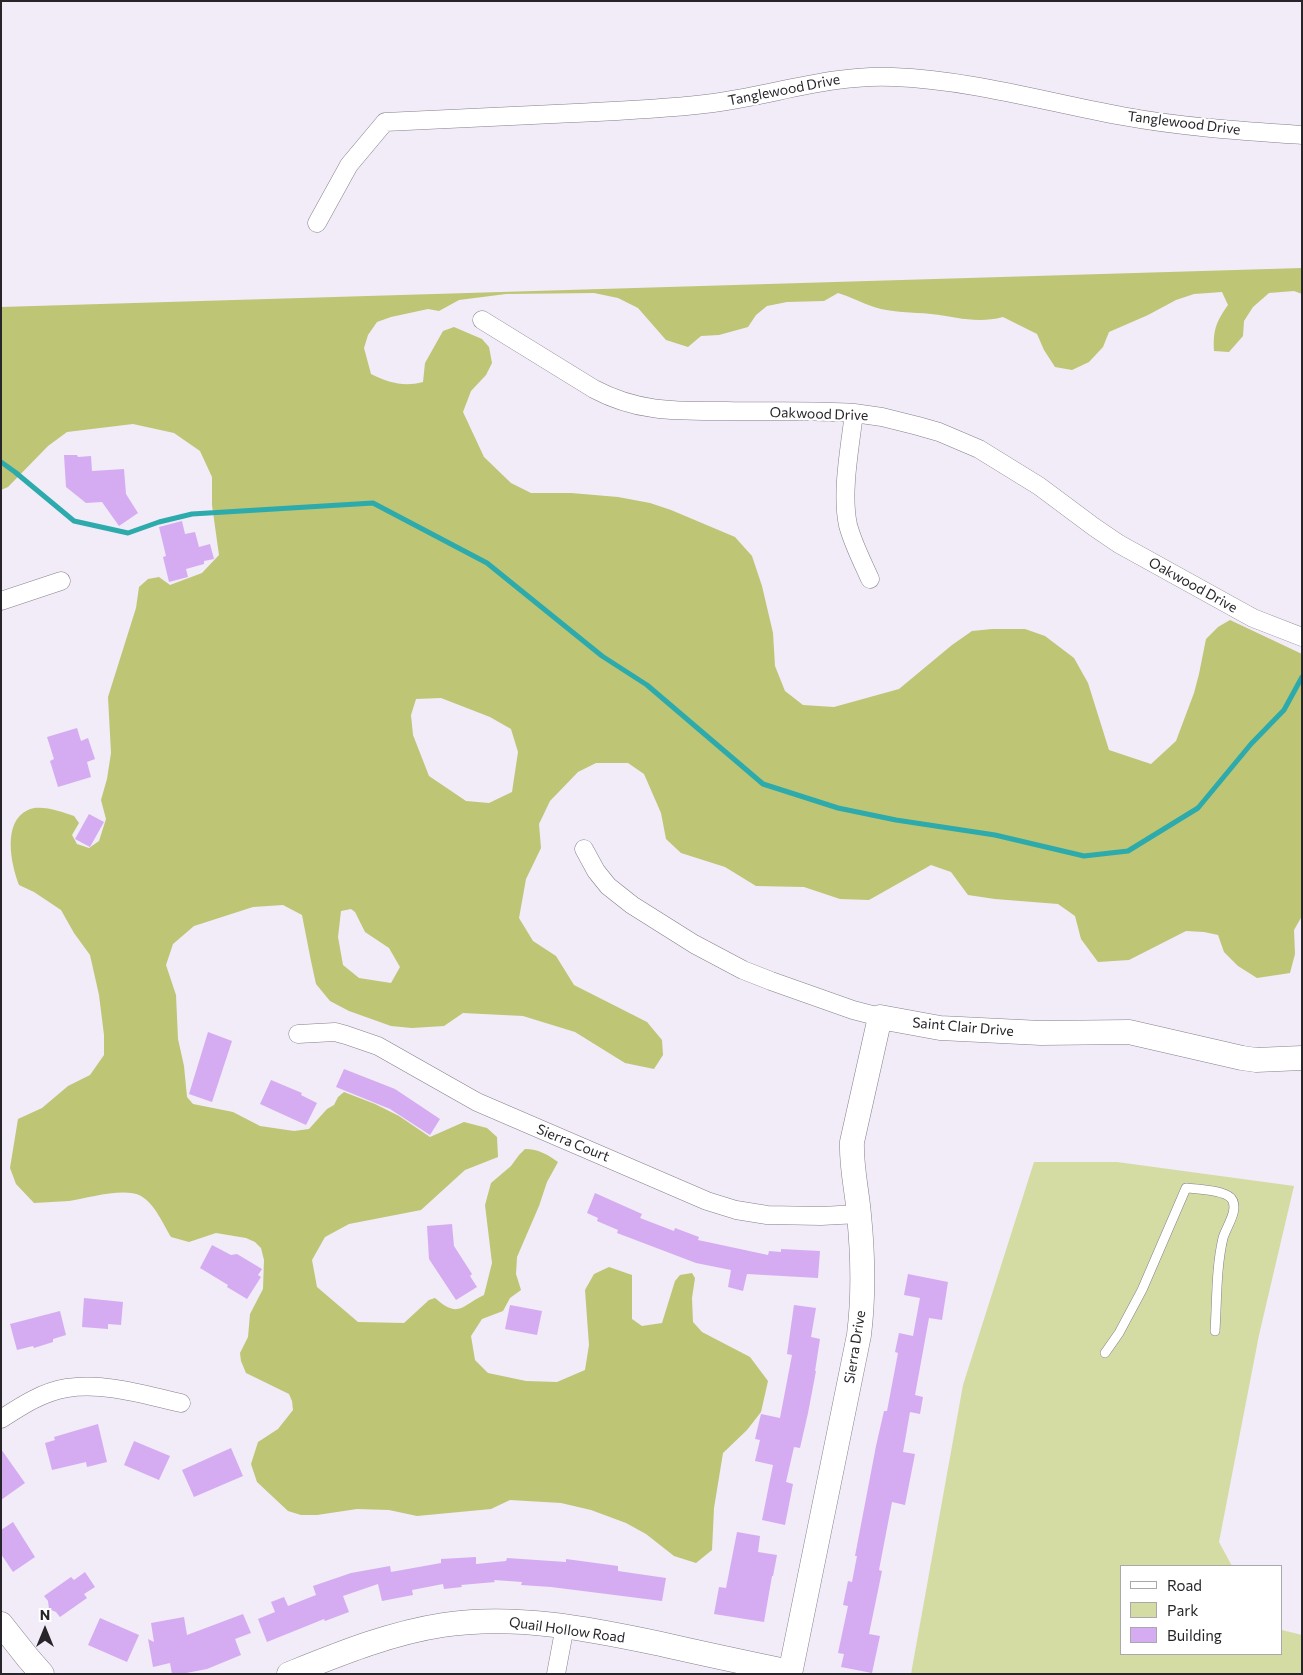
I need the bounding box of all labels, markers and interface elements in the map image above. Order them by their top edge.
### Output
street label: Tanglewood Drive [727,71,841,109]
street label: Tanglewood Drive [1127,108,1241,138]
street label: Oakwood Drive [769,404,869,424]
street label: Oakwood Drive [1146,554,1240,616]
street label: Saint Clair Drive [912,1014,1014,1040]
street label: Sierra Court [534,1121,612,1165]
street label: Sierra Drive [841,1309,869,1385]
legend [1120,1565,1283,1655]
text: Road [1167,1576,1202,1594]
text: Park [1167,1601,1198,1619]
north arrow [20,1605,70,1655]
text: N [40,1606,50,1623]
street label: Quail Hollow Road [508,1614,626,1646]
text: Building [1167,1626,1222,1644]

